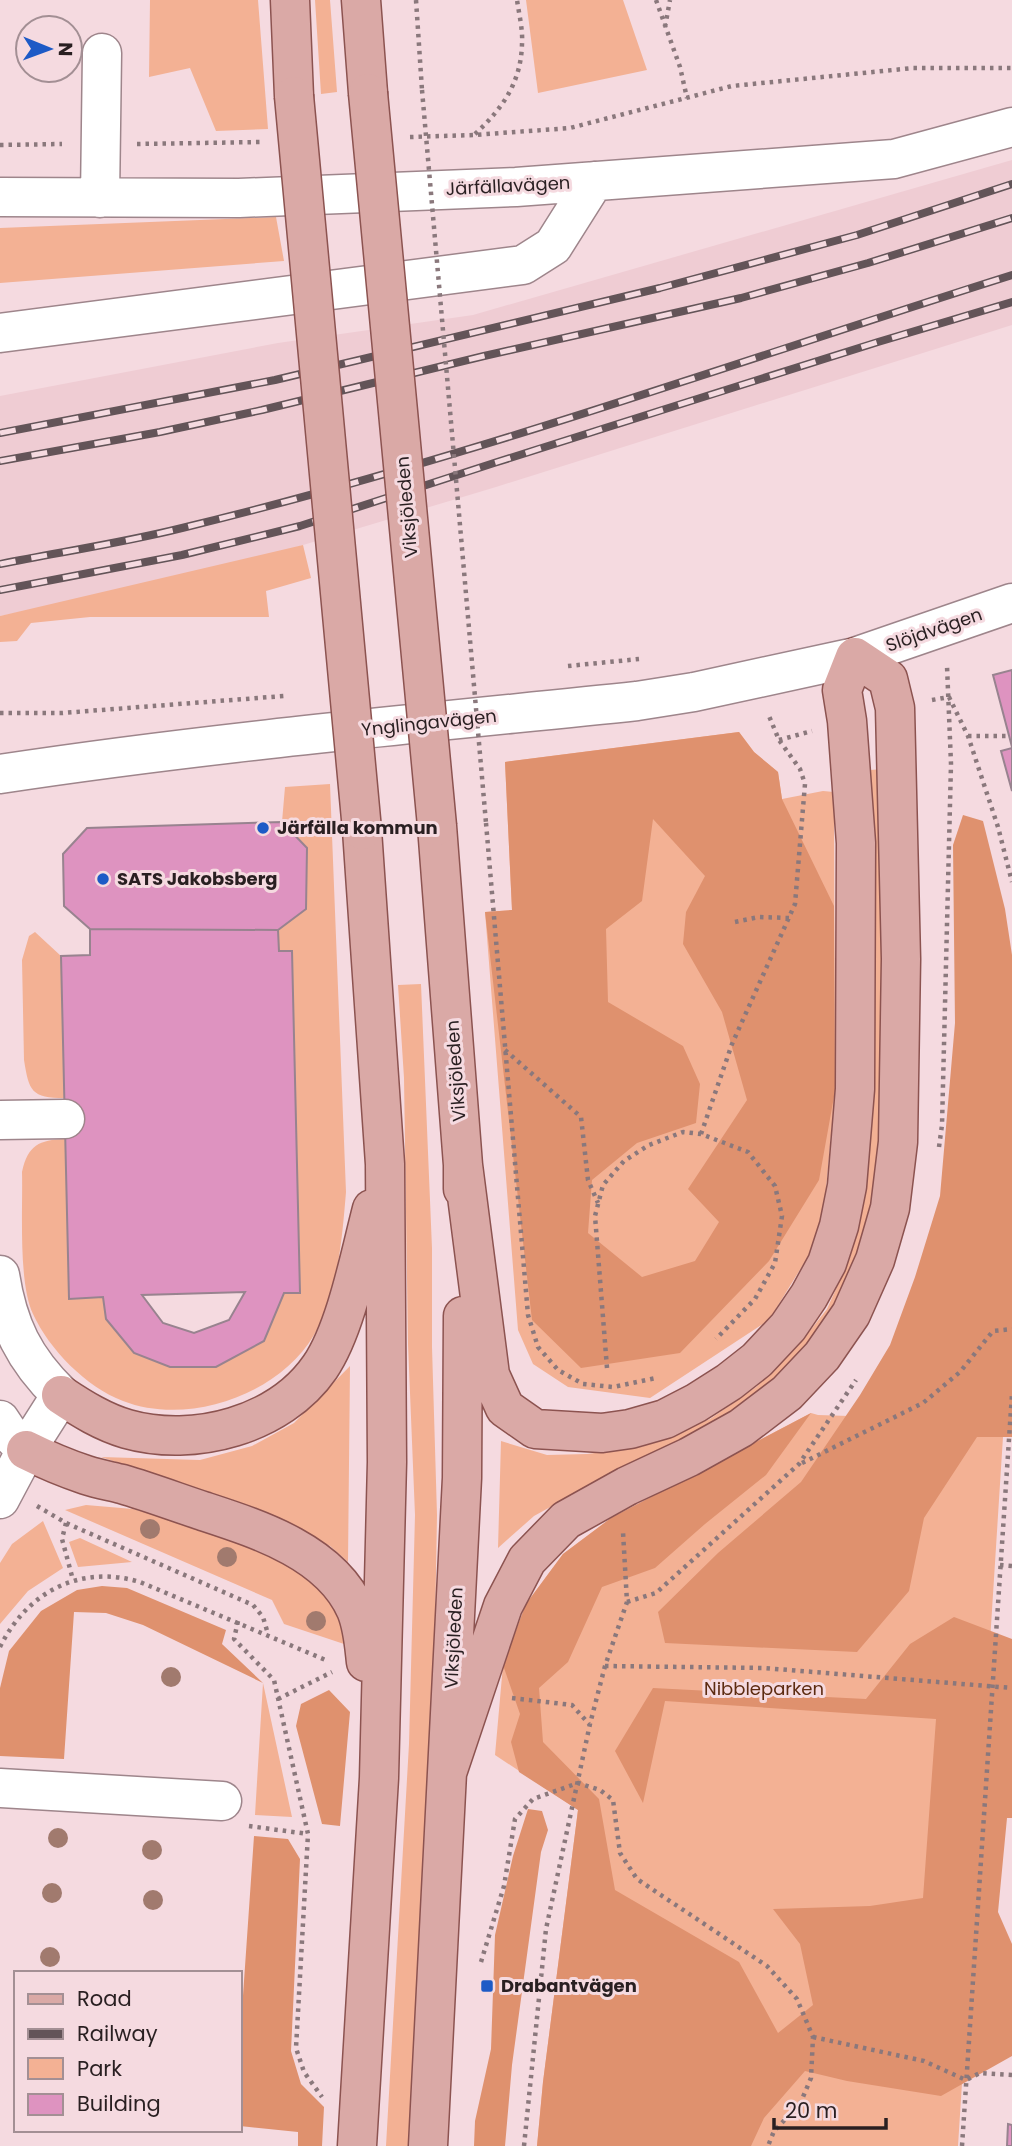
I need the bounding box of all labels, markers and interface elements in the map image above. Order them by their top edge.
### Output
north arrow [14,14,84,84]
text: N [52,42,79,57]
street label: Järfällavägen [445,170,571,201]
street label: Viksjöleden [390,455,423,559]
street label: Slöjdvägen [882,601,985,658]
street label: Ynglingavägen [360,703,498,742]
place label: Järfälla kommun [277,815,438,840]
marker: Järfälla kommun [255,820,271,836]
place label: SATS Jakobsberg [117,866,278,891]
marker: SATS Jakobsberg [95,871,111,887]
street label: Viksjöleden [439,1019,472,1123]
street label: Viksjöleden [438,1587,469,1689]
park label: Nibbleparken [704,1676,824,1701]
legend [14,1971,242,2132]
place label: Drabantvägen [501,1973,637,1998]
marker: Drabantvägen [479,1978,495,1994]
text: Road [77,1984,132,2013]
text: Railway [77,2019,158,2048]
text: Park [77,2054,122,2083]
scale bar [774,2086,886,2130]
text: Building [77,2089,161,2118]
text: 20 m [785,2096,838,2125]

